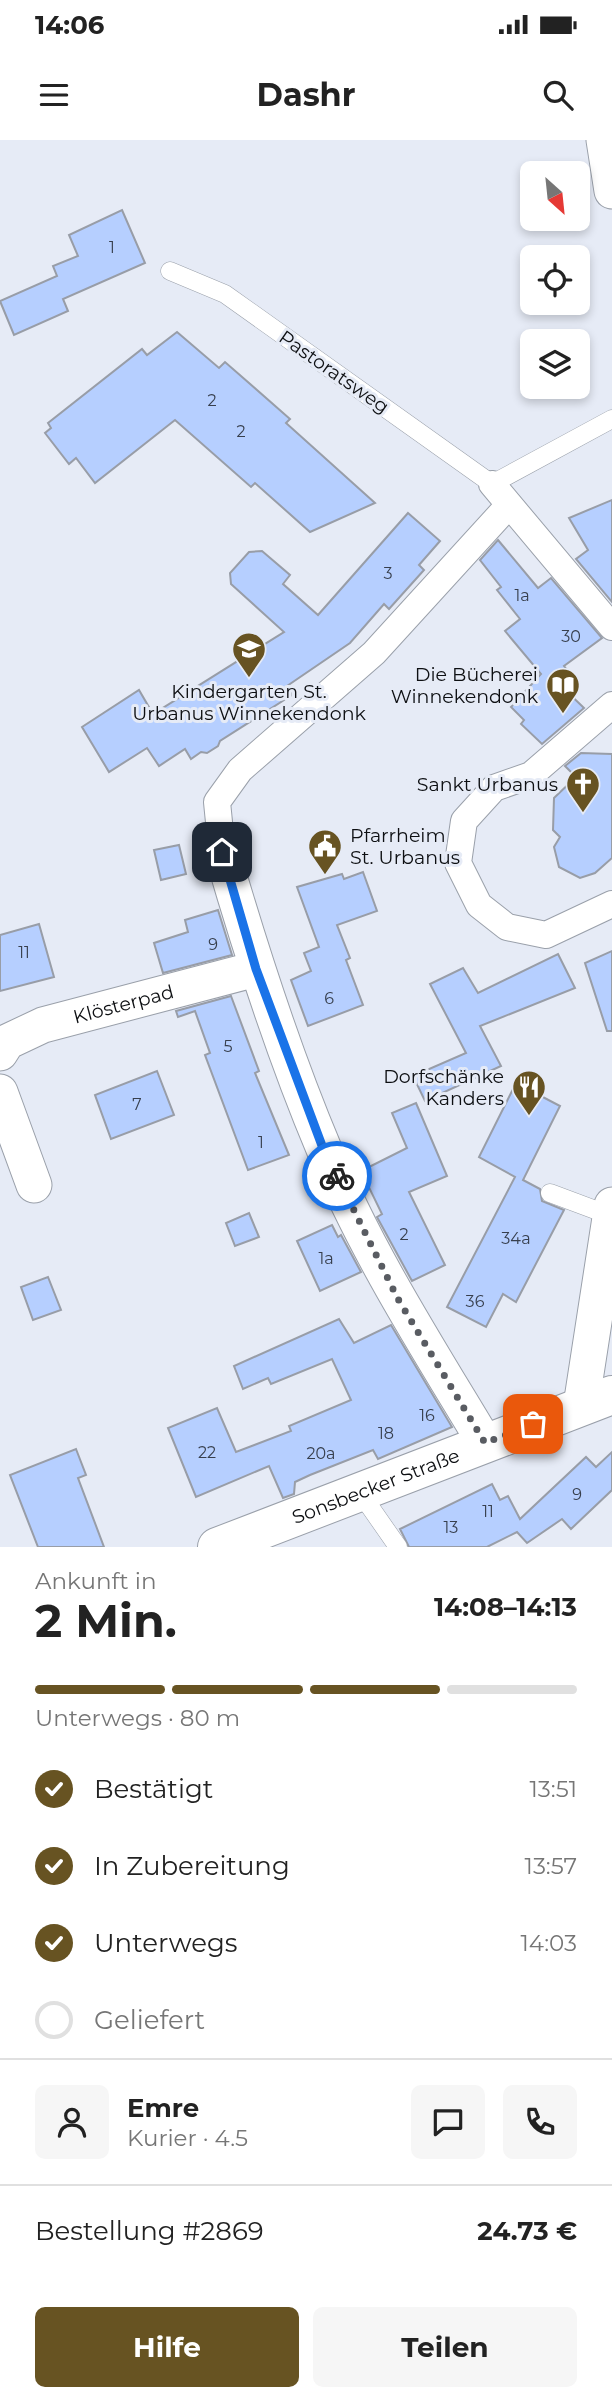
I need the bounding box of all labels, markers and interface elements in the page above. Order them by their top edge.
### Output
text: 14:06 [35,9,104,41]
text: Dashr [256,75,356,114]
icon: menu [35,76,73,114]
icon: search [539,76,577,114]
north arrow [520,161,590,231]
map controls [520,161,590,399]
house number: 1 [109,238,115,257]
button: locate [520,245,590,315]
street label: Pastoratsweg [275,326,393,418]
button: layers [520,329,590,399]
house number: 2 [207,391,217,410]
house number: 2 [236,422,246,441]
house number: 3 [383,564,393,583]
house number: 1a [514,586,530,605]
house number: 30 [561,627,581,646]
school or university icon: Kindergarten St. Urbanus Winnekendonk [230,630,268,679]
place label: Die Bücherei Winnekendonk [391,663,539,708]
library icon: Die Bücherei Winnekendonk [544,666,582,715]
place label: Kindergarten St. Urbanus Winnekendonk [132,680,367,725]
church icon: Sankt Urbanus [564,765,602,814]
place label: Sankt Urbanus [417,773,558,796]
pin [192,822,252,882]
place label: Pfarrheim St. Urbanus [350,824,460,869]
public building icon: Pfarrheim St. Urbanus [306,827,344,876]
icon: home [203,833,241,871]
house number: 9 [208,935,218,954]
house number: 11 [18,943,30,962]
street label: Klösterpad [71,980,176,1028]
house number: 6 [324,989,334,1008]
house number: 5 [223,1037,233,1056]
place label: Dorfschänke Kanders [383,1065,504,1110]
restaurant icon: Dorfschänke Kanders [510,1068,548,1117]
house number: 7 [132,1095,142,1114]
house number: 1 [258,1133,264,1152]
courier [302,1141,372,1211]
icon: bike [318,1157,356,1195]
house number: 2 [399,1225,409,1244]
house number: 34a [501,1229,531,1248]
house number: 1a [318,1249,334,1268]
house number: 36 [466,1292,485,1311]
pin [503,1394,563,1454]
icon: bag [514,1405,552,1443]
house number: 16 [419,1406,435,1425]
house number: 18 [378,1424,394,1443]
house number: 22 [198,1443,216,1462]
street label: Sonsbecker Straße [289,1443,463,1529]
house number: 20a [306,1444,336,1463]
house number: 9 [572,1485,582,1504]
house number: 11 [482,1502,494,1521]
house number: 13 [444,1518,458,1537]
text: Ankunft in [35,1567,156,1595]
text: 14:08–14:13 [434,1591,577,1623]
text: 2 Min. [35,1592,177,1649]
text: Unterwegs · 80 m [35,1704,240,1732]
icon: check [35,1770,73,1808]
text: Bestätigt [94,1773,213,1805]
text: 13:51 [530,1775,577,1803]
icon: check [35,1847,73,1885]
text: In Zubereitung [94,1850,290,1882]
text: 13:57 [525,1852,577,1880]
icon: check [35,1924,73,1962]
text: Unterwegs [94,1927,237,1959]
text: 14:03 [521,1929,577,1957]
text: Geliefert [94,2004,205,2036]
button: person [35,2085,109,2159]
button: chat [411,2085,485,2159]
button: phone [503,2085,577,2159]
text: Emre [127,2092,199,2124]
text: Kurier · 4.5 [127,2124,248,2152]
text: Bestellung #2869 [35,2215,264,2247]
text: 24.73 € [477,2215,577,2247]
button: Hilfe [35,2307,299,2387]
button: Teilen [313,2307,577,2387]

